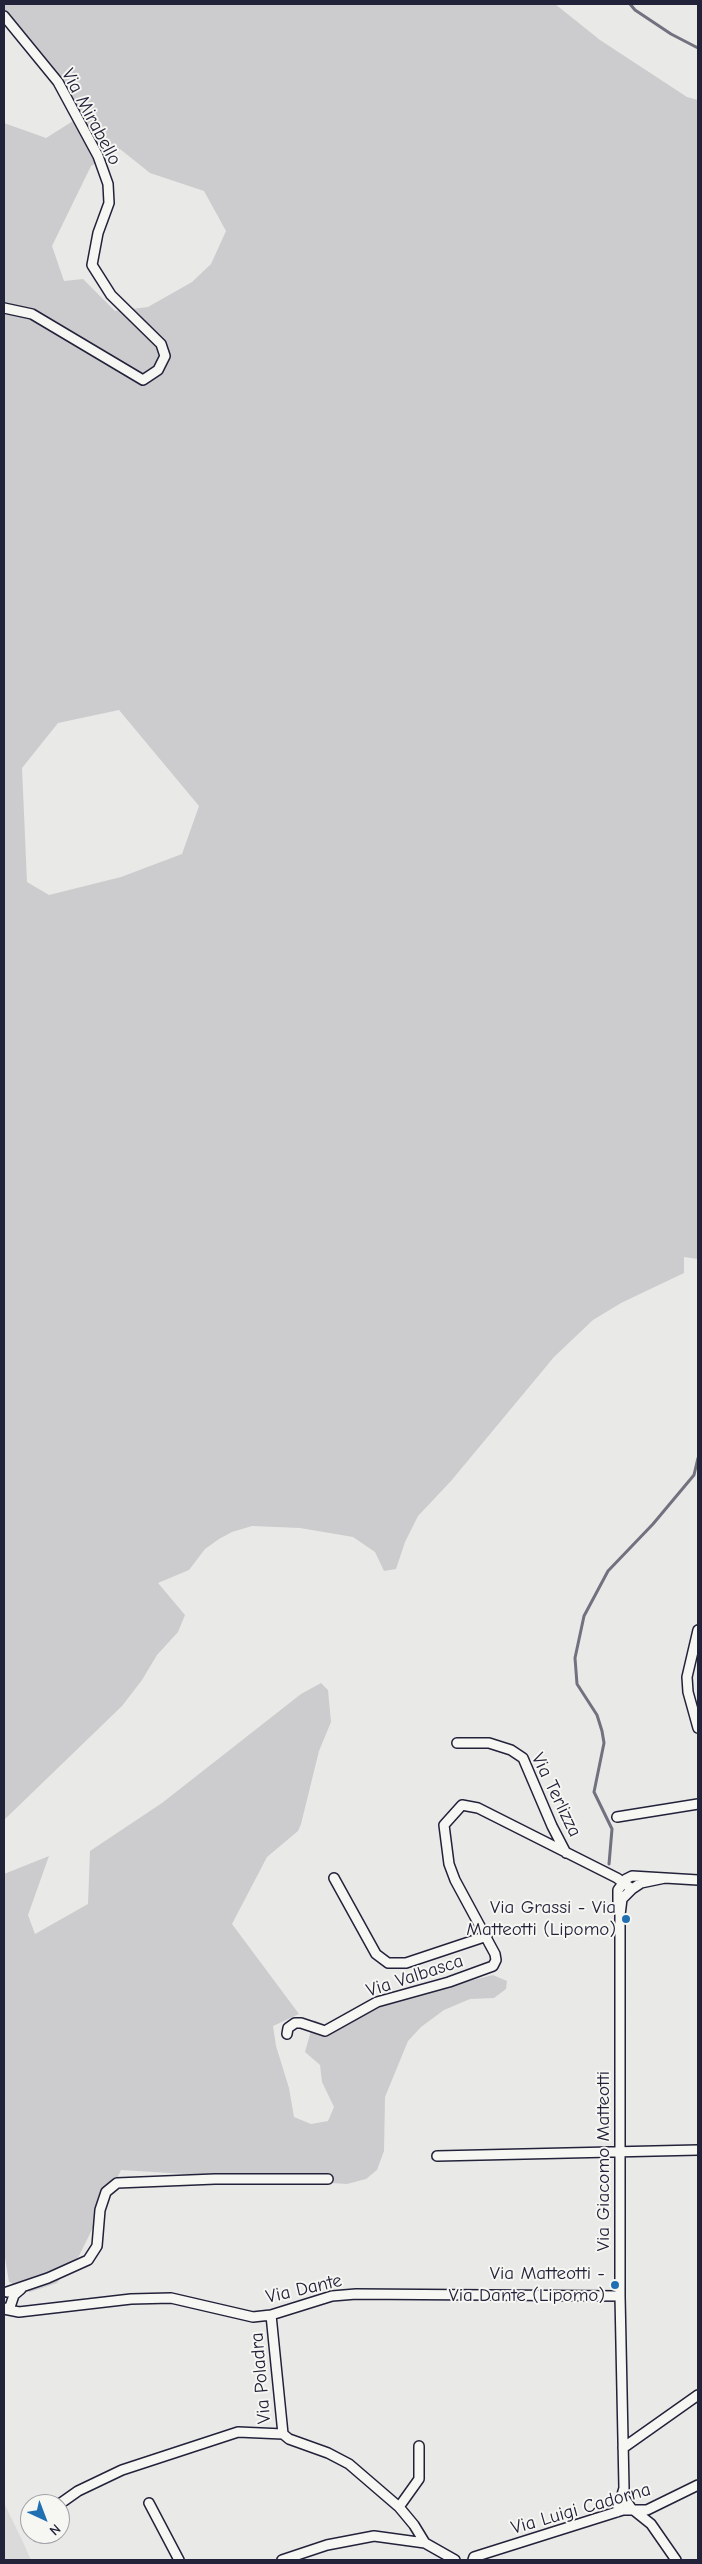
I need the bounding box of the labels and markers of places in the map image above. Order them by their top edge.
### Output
place label: Via Grassi - Via Matteotti (Lipomo) [466,1897,616,1941]
marker: Via Grassi - Via Matteotti (Lipomo) [620,1913,632,1925]
place label: Via Matteotti - Via Dante (Lipomo) [448,2263,605,2307]
marker: Via Matteotti - Via Dante (Lipomo) [609,2279,621,2291]

